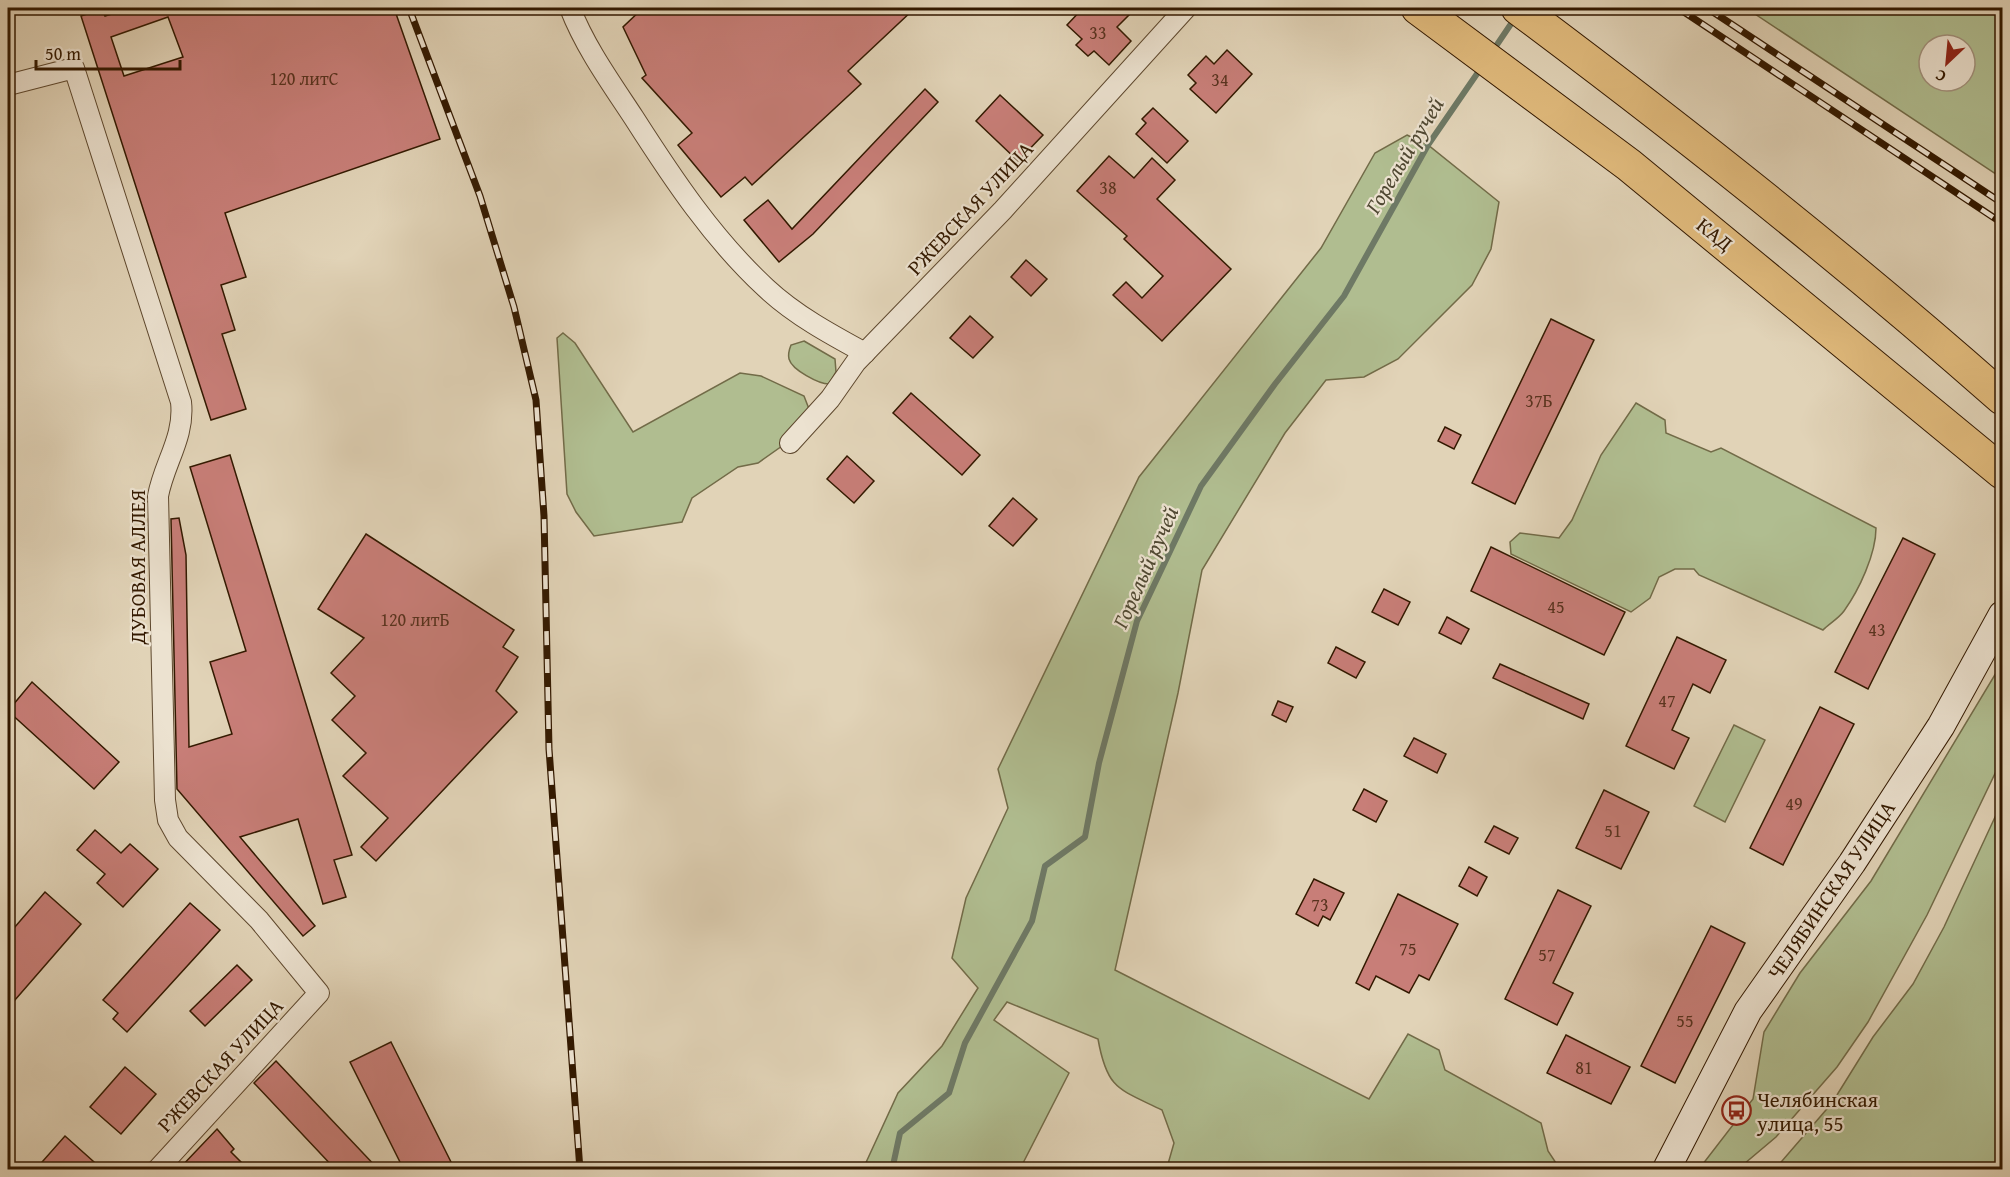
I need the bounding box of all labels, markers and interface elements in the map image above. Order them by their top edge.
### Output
house number: 33 [1089,19,1107,46]
scale bar [36,33,180,71]
north arrow [1917,33,1977,93]
text: 50 m [45,40,81,67]
text: С [1931,64,1950,89]
house number: 120 литС [269,65,339,92]
house number: 34 [1211,66,1229,93]
water label: Горелый ручей [1356,91,1451,220]
street label: РЖЕВСКАЯ УЛИЦА [900,134,1041,282]
house number: 38 [1099,174,1117,201]
street label: КАД [1690,210,1740,258]
house number: 37Б [1525,387,1553,414]
street label: ДУБОВАЯ АЛЛЕЯ [122,490,153,645]
water label: Горелый ручей [1103,501,1186,634]
house number: 45 [1547,593,1565,620]
house number: 120 литБ [380,606,450,633]
house number: 43 [1868,616,1886,643]
house number: 47 [1658,687,1676,714]
house number: 49 [1785,790,1803,817]
street label: ЧЕЛЯБИНСКАЯ УЛИЦА [1760,794,1903,986]
house number: 51 [1604,817,1622,844]
house number: 73 [1311,891,1329,918]
house number: 75 [1399,935,1417,962]
house number: 57 [1538,941,1556,968]
street label: РЖЕВСКАЯ УЛИЦА [150,991,291,1139]
house number: 55 [1676,1007,1694,1034]
house number: 81 [1575,1054,1593,1081]
place label: Челябинская улица, 55 [1756,1084,1879,1139]
bus stop icon: Челябинская улица, 55 [1720,1095,1752,1127]

